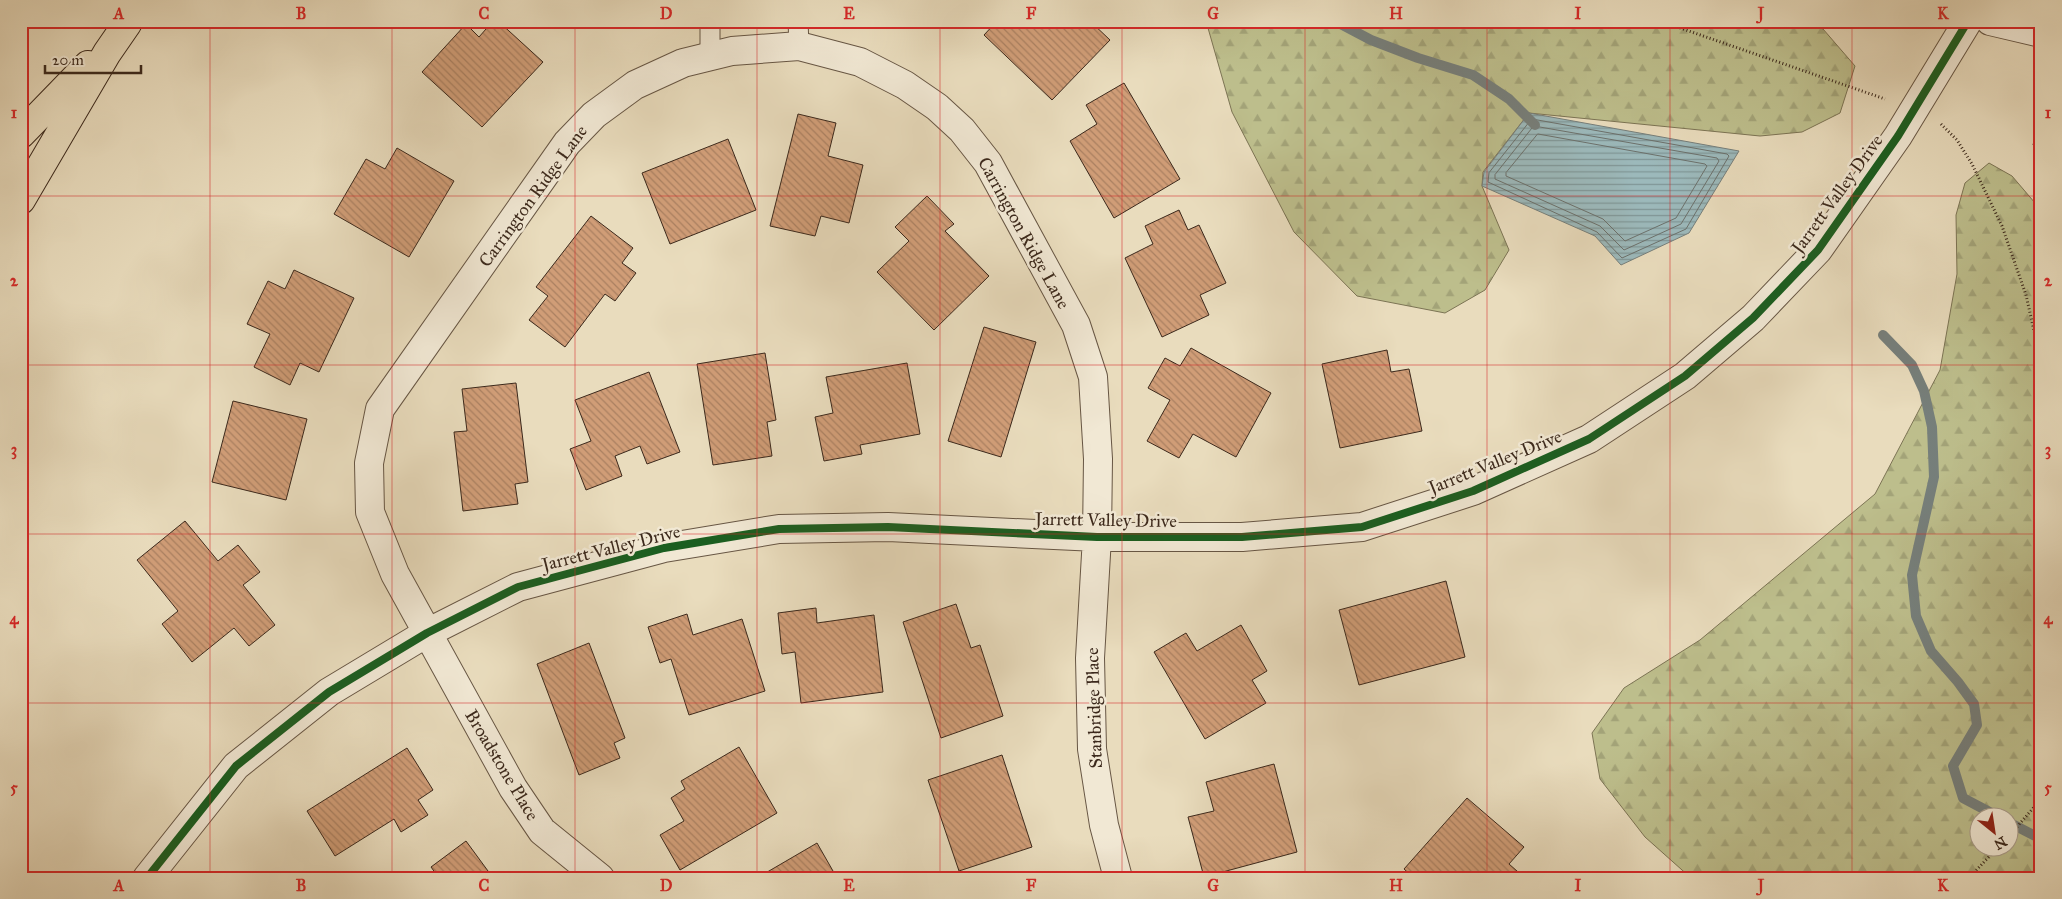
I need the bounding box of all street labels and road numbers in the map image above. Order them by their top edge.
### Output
street label: Carrington Ridge Lane [474,121,593,272]
street label: Jarrett Valley Drive [1785,130,1888,260]
street label: Carrington Ridge Lane [972,153,1075,313]
street label: Jarrett Valley Drive [1423,425,1565,500]
street label: Jarrett Valley Drive [1033,508,1177,533]
street label: Jarrett Valley Drive [538,520,683,577]
street label: Stanbridge Place [1081,647,1108,769]
street label: Broadstone Place [460,706,544,824]

